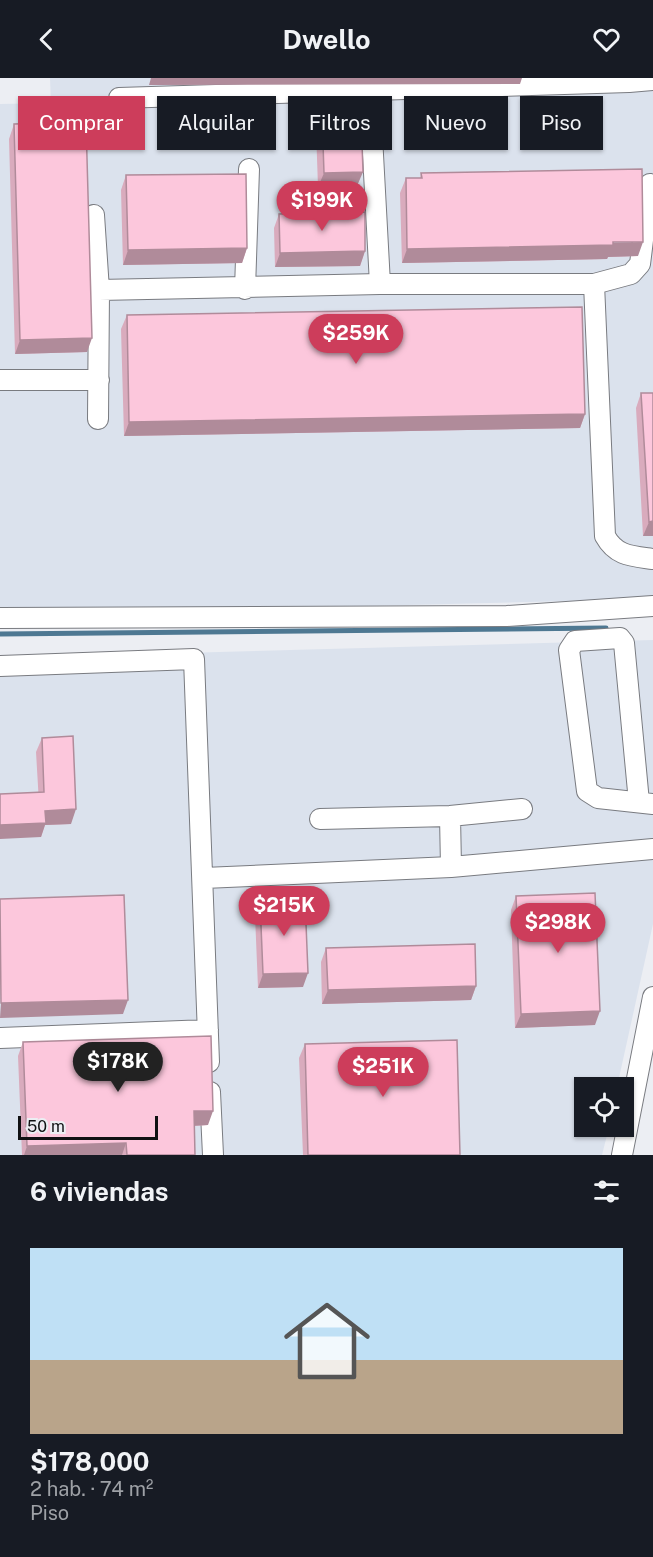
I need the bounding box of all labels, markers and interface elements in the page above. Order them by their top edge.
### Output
icon: back [30,23,63,56]
text: Dwello [283,23,370,55]
icon: heart [590,23,623,56]
chip: Comprar [18,96,145,150]
chip: Alquilar [157,96,276,150]
chip: Filtros [288,96,392,150]
chip: Nuevo [404,96,508,150]
chip: Piso [520,96,603,150]
pin: $199K [280,181,364,232]
text: $199K [291,188,353,212]
pin: $259K [314,314,398,365]
text: $259K [322,321,390,345]
pin: $215K [242,886,326,937]
text: $215K [253,893,315,917]
pin: $298K [516,903,600,954]
text: $298K [524,910,592,934]
pin: $178K [76,1042,160,1093]
pin: $251K [341,1047,425,1098]
text: $178K [87,1049,149,1073]
text: $251K [352,1054,414,1078]
map controls [574,1077,634,1137]
button: locate [574,1077,634,1137]
scale bar [18,1113,158,1140]
text: 50 m [27,1117,65,1136]
icon: filters [590,1175,623,1208]
text: 6 viviendas [30,1176,168,1207]
icon: home [273,1287,381,1395]
text: $178,000 [30,1446,150,1477]
text: 2 hab. · 74 m² [30,1477,153,1501]
text: Piso [30,1501,69,1525]

